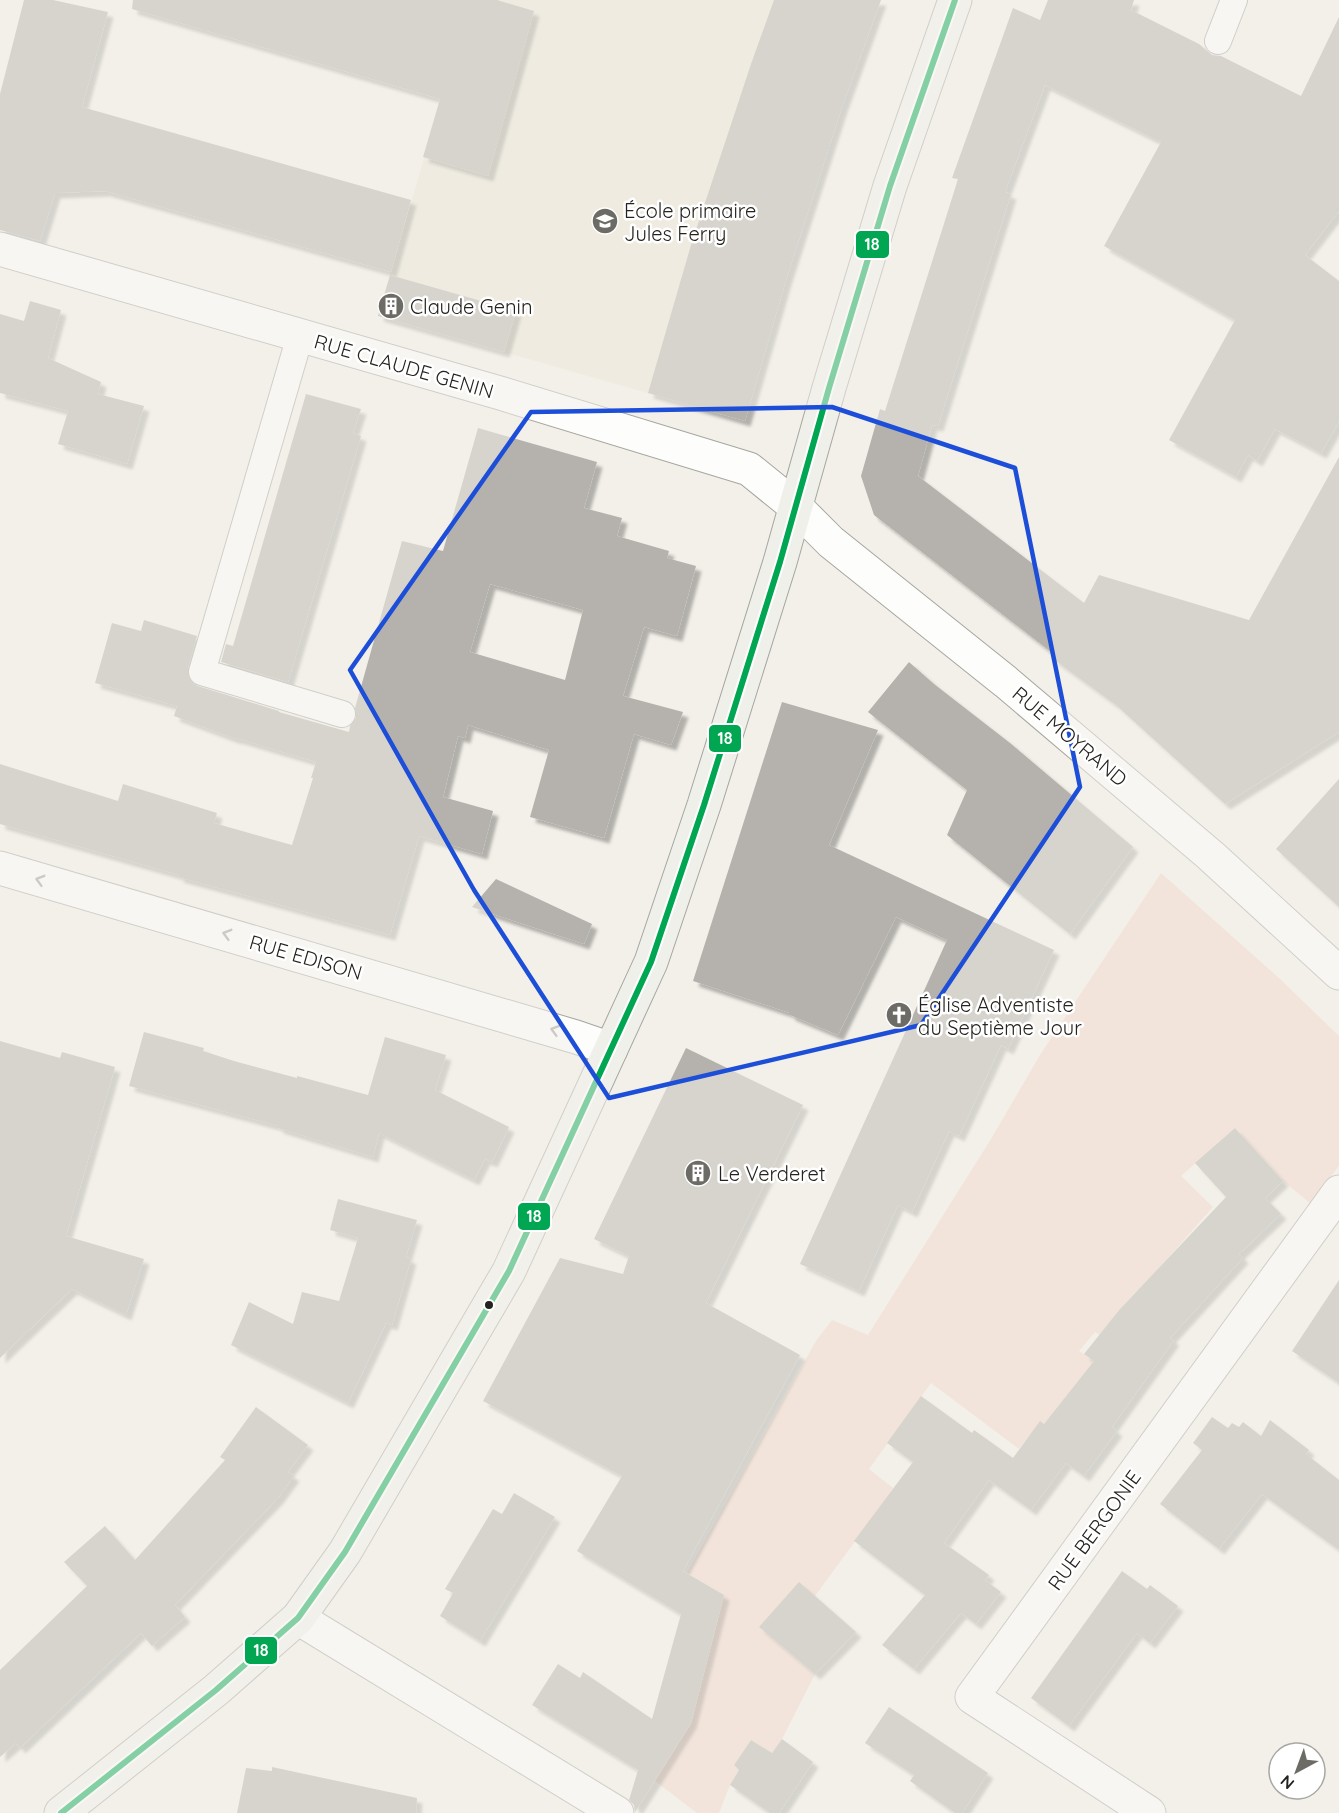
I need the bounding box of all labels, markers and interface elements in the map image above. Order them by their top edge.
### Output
place label: École primaire Jules Ferry [624,198,756,246]
school or university icon: École primaire Jules Ferry [590,206,620,236]
line badge: 18 [855,230,890,259]
text: 18 [865,234,880,254]
building icon: Claude Genin [376,291,406,321]
place label: Claude Genin [410,294,532,319]
street label: RUE CLAUDE GENIN [311,328,497,404]
street label: RUE MOYRAND [1008,681,1132,791]
line badge: 18 [708,724,742,753]
text: 18 [718,728,733,748]
one-way arrow [35,875,46,887]
one-way arrow [222,929,232,942]
street label: RUE EDISON [247,929,365,985]
place label: Église Adventiste du Septième Jour [918,992,1082,1040]
church icon: Église Adventiste du Septième Jour [884,1000,914,1030]
one-way arrow [550,1025,561,1037]
building icon: Le Verderet [683,1158,713,1188]
place label: Le Verderet [718,1161,826,1186]
line badge: 18 [517,1202,551,1231]
text: 18 [527,1206,542,1226]
unlabelled marker [483,1299,495,1311]
street label: RUE BERGONIE [1042,1465,1146,1595]
line badge: 18 [244,1636,278,1665]
text: 18 [254,1640,269,1660]
north arrow [1267,1741,1327,1801]
text: N [1276,1771,1298,1794]

